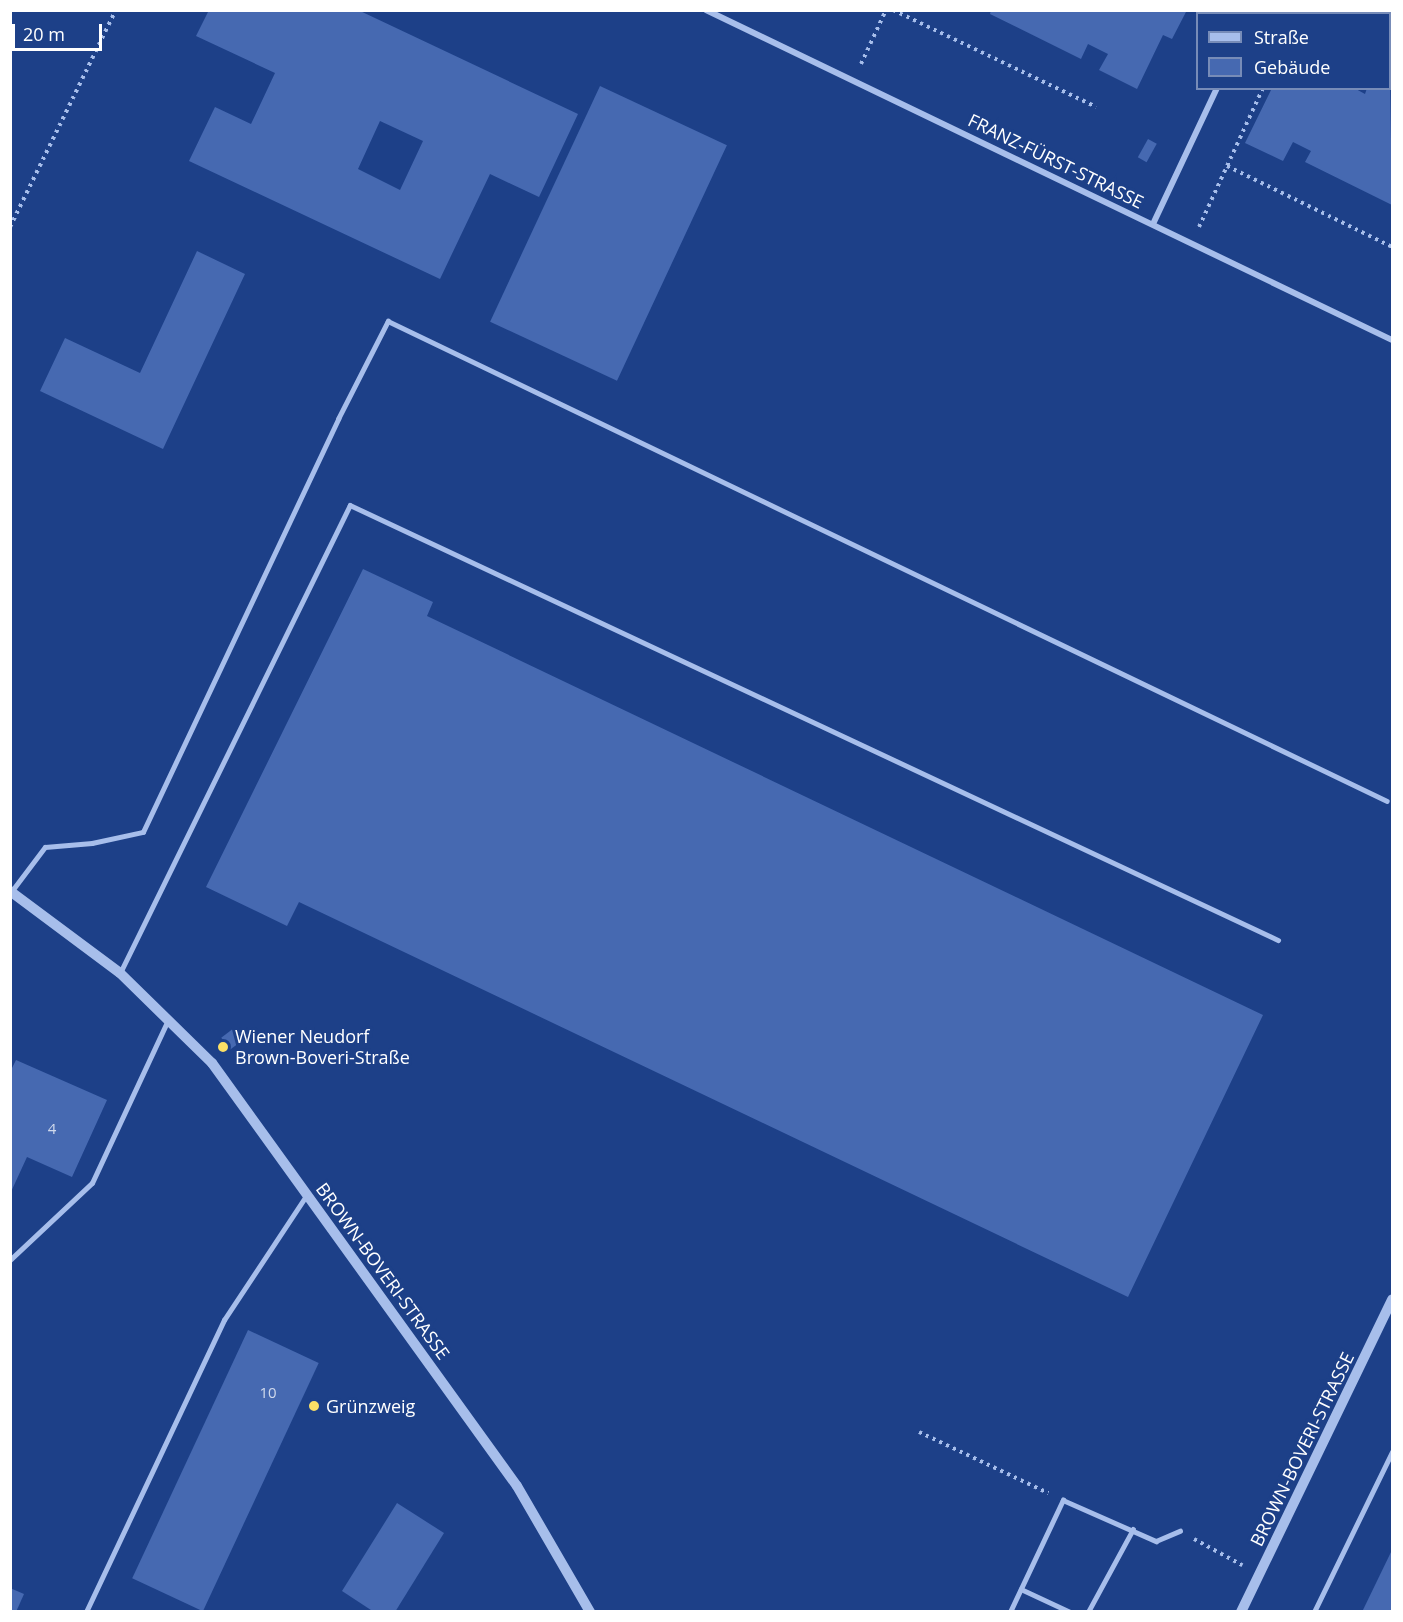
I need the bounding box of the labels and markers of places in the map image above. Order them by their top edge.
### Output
place label: Wiener Neudorf Brown-Boveri-Straße [235,1026,410,1068]
marker: Wiener Neudorf Brown-Boveri-Straße [216,1040,230,1054]
place label: Grünzweig [326,1395,415,1417]
marker: Grünzweig [307,1399,321,1413]

